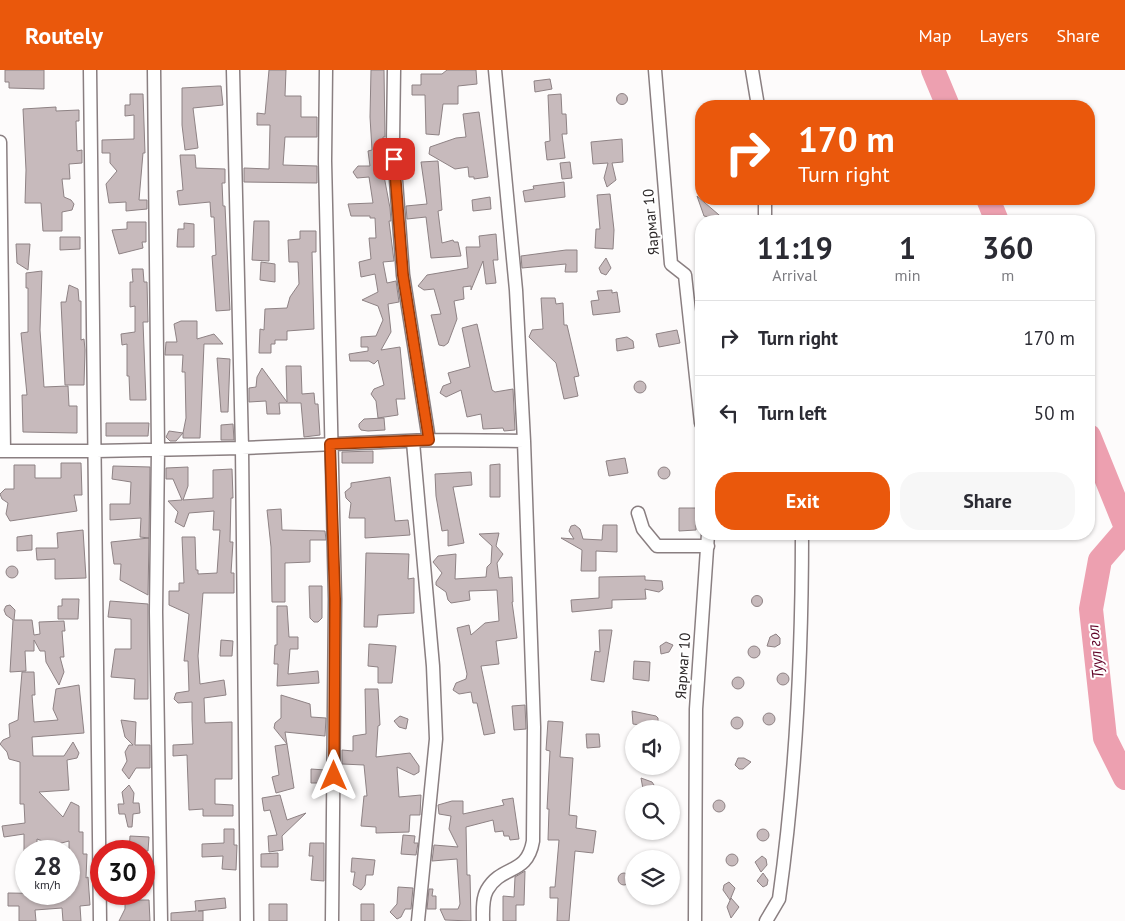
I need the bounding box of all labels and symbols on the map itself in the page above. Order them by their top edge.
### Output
pin [373,138,415,180]
street label: Яармаг 10 [638,188,663,256]
water label: Туул гол [1082,624,1108,680]
street label: Яармаг 10 [671,632,694,700]
position arrow [307,749,359,801]
speed limit sign: 30 [90,840,155,905]

